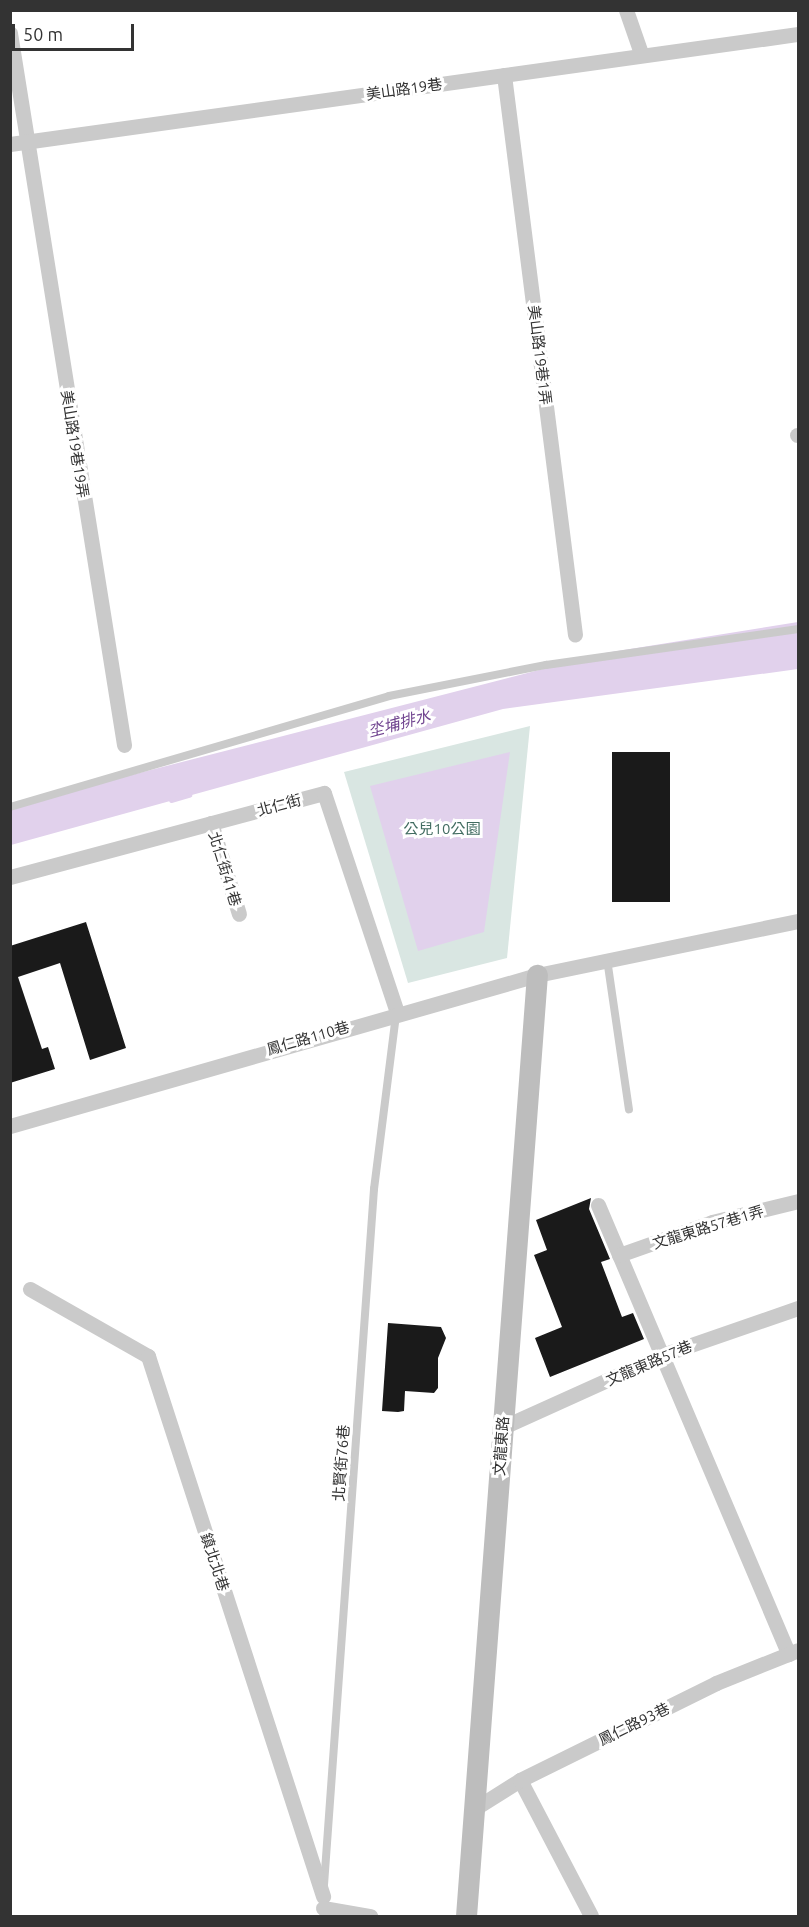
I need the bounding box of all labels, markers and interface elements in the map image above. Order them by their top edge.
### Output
scale bar [15,12,136,50]
text: 50 m [23,24,63,44]
street label: 美山路19巷 [365,75,443,103]
street label: 美山路19巷1弄 [525,304,555,406]
street label: 美山路19巷19弄 [58,389,92,499]
water label: 坔埔排水 [366,705,432,741]
street label: 北仁街 [255,790,303,820]
park label: 公兒10公園 [404,820,480,838]
street label: 北仁街41巷 [205,830,245,908]
street label: 鳳仁路110巷 [264,1018,352,1058]
street label: 文龍東路57巷1弄 [650,1202,766,1252]
street label: 文龍東路57巷 [603,1337,695,1389]
street label: 文龍東路 [490,1415,512,1477]
street label: 北賢街76巷 [329,1424,353,1502]
street label: 鎮北北巷 [197,1531,233,1593]
street label: 鳳仁路93巷 [595,1699,673,1749]

